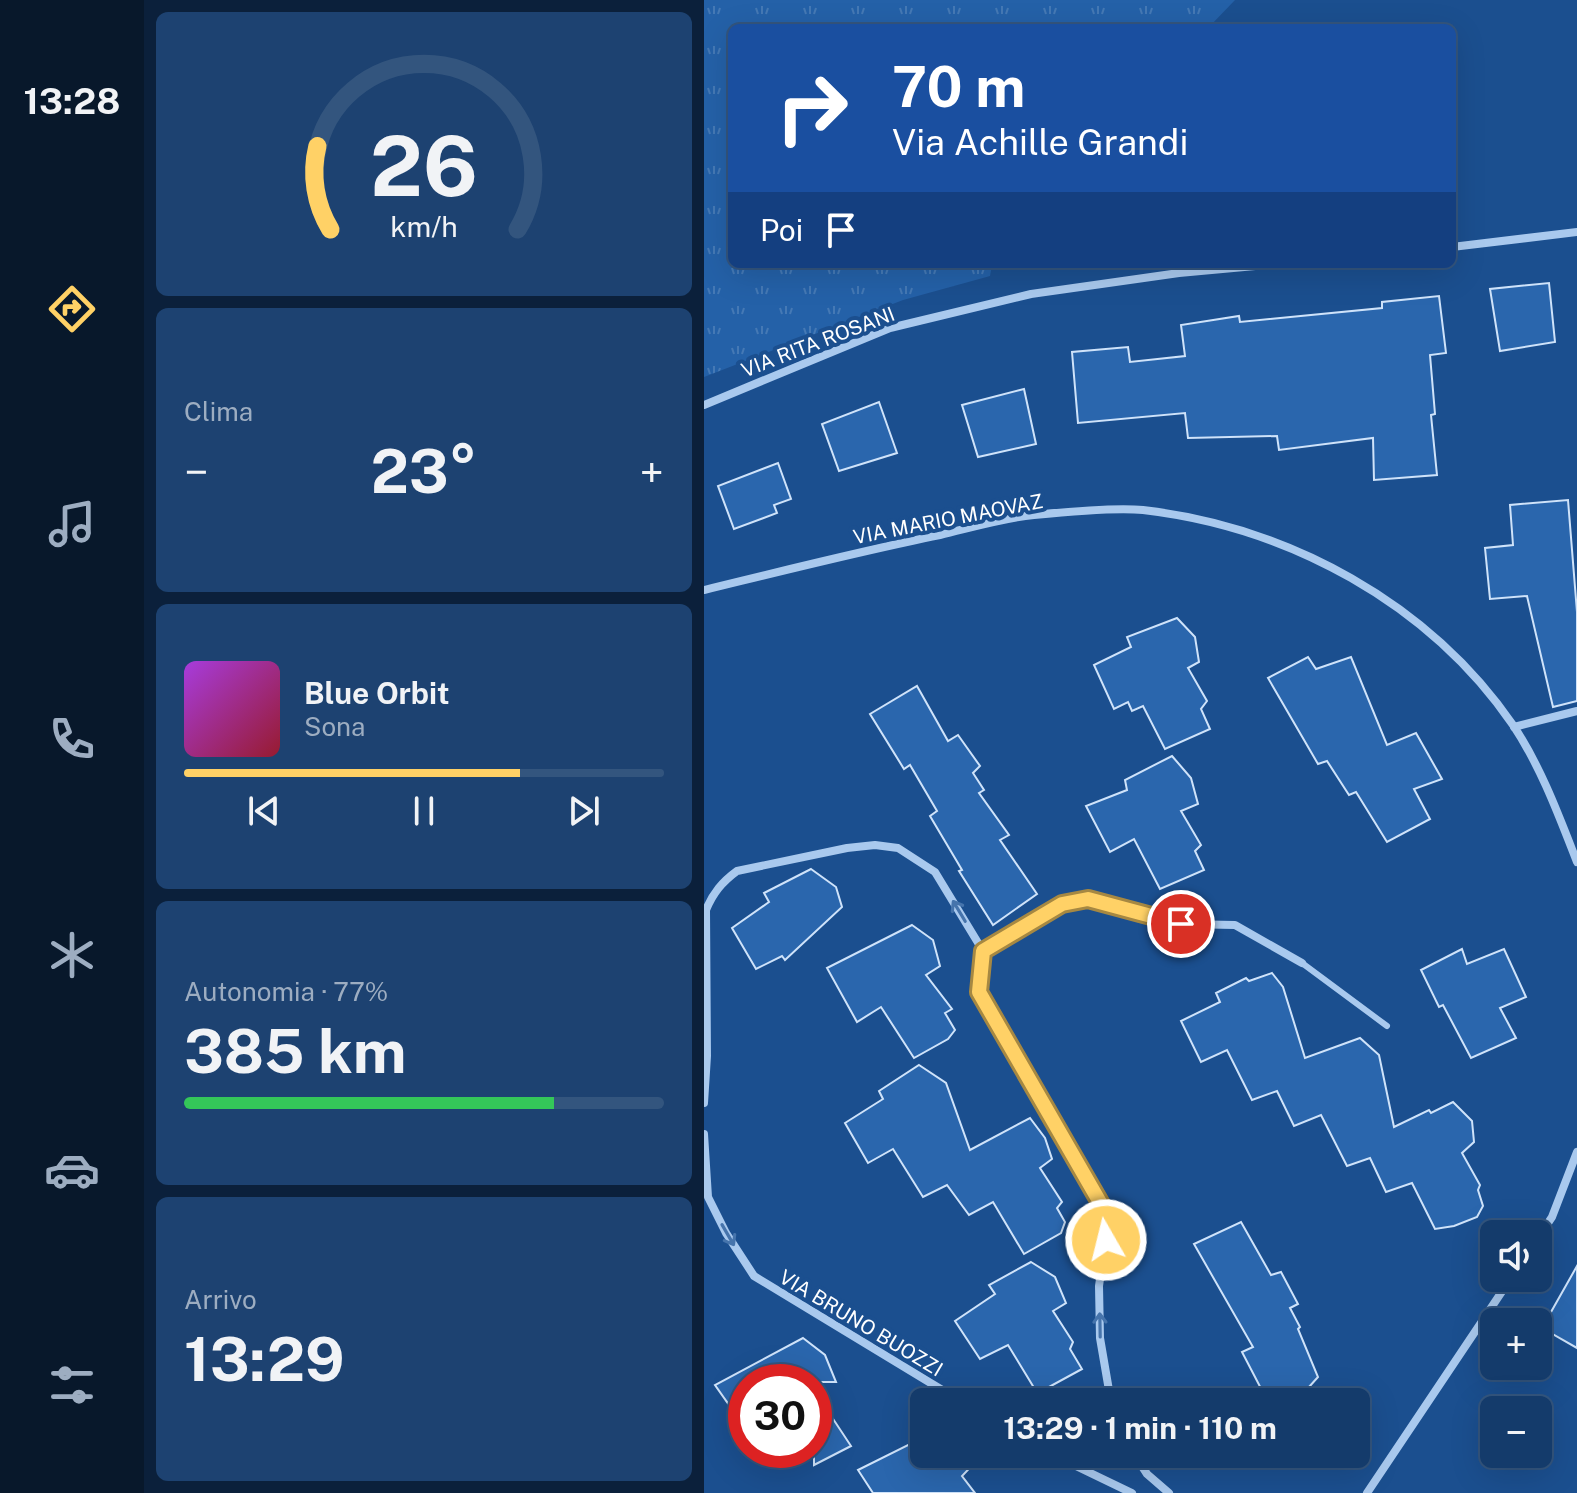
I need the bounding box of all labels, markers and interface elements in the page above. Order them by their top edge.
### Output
text: 70 m [892,54,1025,120]
icon: right [760,56,864,160]
text: 13:28 [24,80,120,122]
text: 26 [370,117,478,215]
text: Via Achille Grandi [892,121,1188,163]
icon: arrive [819,208,863,252]
text: km/h [390,210,458,243]
text: Poi [760,212,803,248]
icon: directions [44,281,100,337]
street label: VIA RITA ROSANI [738,302,898,382]
text: Clima [184,396,253,427]
text: 23° [371,436,477,507]
text: − [184,446,208,498]
text: + [640,446,664,498]
street label: VIA MARIO MAOVAZ [851,489,1045,549]
icon: music [44,496,100,552]
text: Blue Orbit [304,675,450,711]
icon: phone [44,711,100,767]
text: Sona [304,711,365,742]
icon: previous [242,789,286,833]
icon: pause [402,789,446,833]
icon: next [562,789,606,833]
pin [1147,890,1215,958]
one-way arrow [951,900,967,923]
icon: arrive [1159,902,1203,946]
icon: climate [44,927,100,983]
text: Autonomia · 77% [184,976,388,1007]
text: 385 km [184,1016,407,1087]
icon: car [44,1142,100,1198]
position arrow [1064,1198,1148,1282]
map controls [1480,1220,1552,1468]
button: sound [1480,1220,1552,1292]
one-way arrow [720,1223,736,1246]
street label: VIA BRUNO BUOZZI [775,1265,947,1381]
text: Arrivo [184,1284,257,1315]
button: + [1480,1308,1552,1380]
one-way arrow [1092,1312,1107,1339]
text: 13:29 [184,1324,345,1395]
icon: filters [44,1357,100,1413]
speed limit sign: 30 [728,1364,832,1468]
button: − [1480,1396,1552,1468]
text: 13:29 · 1 min · 110 m [1003,1410,1277,1446]

